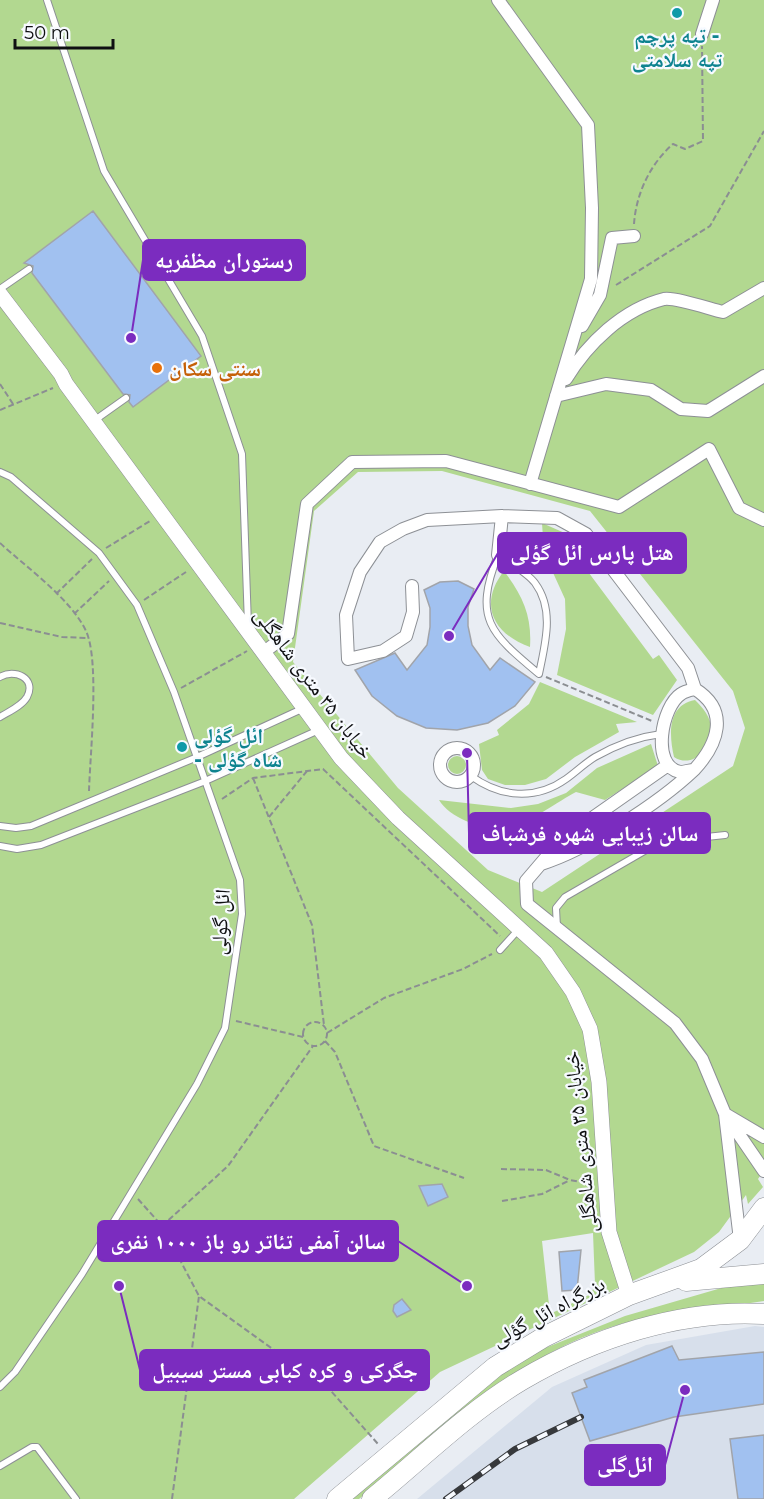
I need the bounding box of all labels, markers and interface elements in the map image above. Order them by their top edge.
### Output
marker: تپه پرچم - تپه سلامتی [670,6,684,20]
scale bar [15,12,112,50]
text: 50 m [24,22,70,44]
place label: تپه پرچم - تپه سلامتی [632,23,723,73]
callout: رستوران مظفریه [143,240,305,280]
text: رستوران مظفریه [155,247,293,274]
place label: سنتی سکان [169,356,261,382]
marker: سنتی سکان [150,361,164,375]
callout: هتل پارس ائل گؤلی [498,533,686,573]
text: هتل پارس ائل گؤلی [510,539,674,566]
street label: خیابان ۳۵ متری شاهگلی [248,603,379,764]
place label: ائل گؤلی - شاه گؤلی [194,723,282,773]
marker: ائل گؤلی - شاه گؤلی [175,740,189,754]
callout: سالن زیبایی شهره فرشباف [469,813,710,853]
text: سالن زیبایی شهره فرشباف [482,820,698,847]
street label: ائل گولی [205,888,236,956]
street label: خیابان ۳۵ متری شاهگلی [558,1050,603,1234]
callout: سالن آمفی تئاتر رو باز ۱۰۰۰ نفری [98,1221,398,1261]
text: سالن آمفی تئاتر رو باز ۱۰۰۰ نفری [110,1228,386,1255]
street label: بزرگراه ائل گؤلی [487,1271,609,1352]
callout: جگرکی و کره کبابی مستر سیبیل [140,1350,429,1390]
text: جگرکی و کره کبابی مستر سیبیل [152,1357,418,1384]
callout: ائل‌گلی [585,1445,665,1485]
text: ائل‌گلی [597,1451,653,1478]

